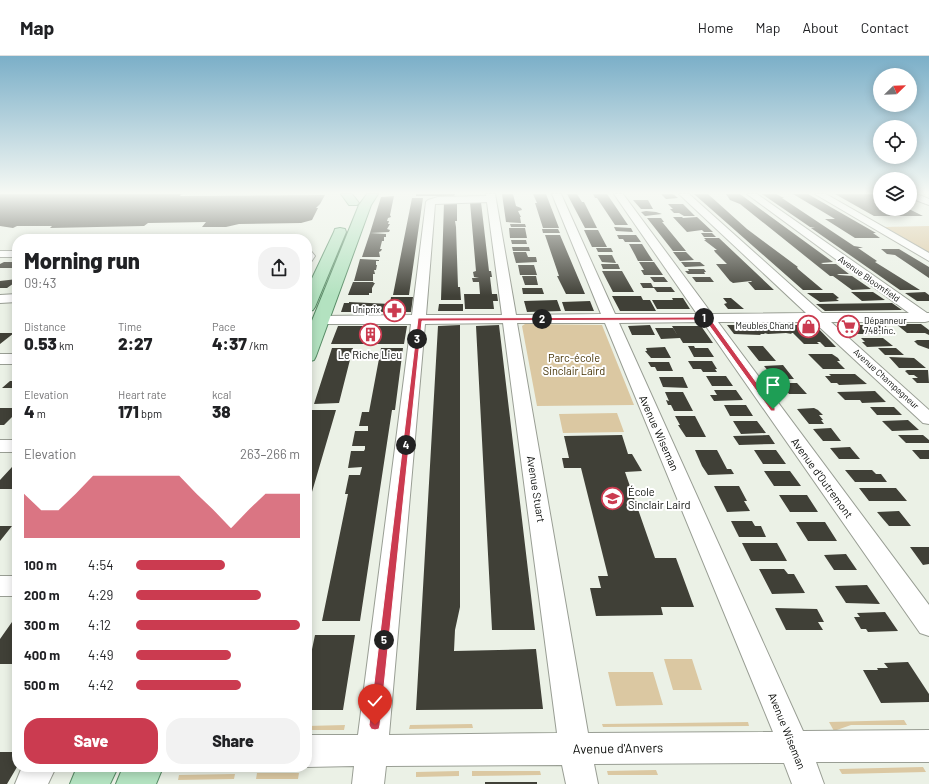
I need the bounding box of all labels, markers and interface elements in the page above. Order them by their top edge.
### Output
text: Map [20,16,54,39]
text: Home [698,19,734,36]
text: Map [756,19,780,36]
text: About [802,19,839,36]
text: Contact [861,19,909,36]
north arrow [873,68,917,112]
map controls [873,68,917,216]
button: locate [873,120,917,164]
button: layers [873,172,917,216]
text: Morning run [24,247,140,273]
button: share [258,247,300,289]
street label: Avenue Bloomfield [836,253,902,304]
text: 09:43 [24,275,56,291]
pharmacy icon: Uniprix [382,297,408,323]
place label: Uniprix [352,304,381,315]
pin: 1 [694,308,714,328]
pin: 2 [532,309,552,329]
text: 1 [702,311,706,324]
text: 2 [539,312,545,325]
shop icon: Meubles Chand [796,313,822,339]
supermarket icon: Dépanneur 748-Inc. [836,313,862,339]
place label: Dépanneur 748-Inc. [864,315,907,336]
text: Distance [24,320,66,333]
text: Time [118,320,142,333]
text: Pace [212,320,236,333]
place label: Meubles Chand [735,320,794,331]
building icon: Le Riche Lieu [357,322,383,348]
pin: 3 [407,329,427,349]
text: 3 [414,332,420,345]
text: 0.53 [24,333,57,353]
text: 2:27 [118,333,152,353]
text: 4:37 [212,333,247,353]
text: km [57,339,74,352]
text: /km [247,339,268,352]
street label: Avenue Champagneur [851,346,922,412]
place label: Le Riche Lieu [338,348,402,361]
park label: Parc-école Sinclair Laird [543,351,605,377]
pin [756,368,790,409]
icon: arrive [762,374,784,396]
text: Elevation [24,388,68,401]
text: Heart rate [118,388,166,401]
text: kcal [212,388,231,401]
street label: Avenue Wiseman [637,393,682,473]
text: 4 [24,401,35,421]
text: 171 [118,401,139,421]
text: 38 [212,401,231,421]
text: m [35,407,46,420]
text: bpm [139,407,162,420]
pin: 4 [396,435,416,455]
street label: Avenue d'Outremont [789,435,856,520]
text: 4 [403,438,409,451]
text: Elevation [24,446,76,462]
text: 263–266 m [240,446,300,462]
street label: Avenue Stuart [525,455,548,523]
school or university icon: École Sinclair Laird [599,485,625,511]
place label: École Sinclair Laird [628,485,691,511]
text: 100 m [24,557,57,573]
text: 4:54 [88,557,113,573]
text: 200 m [24,587,60,603]
text: 4:29 [88,587,113,603]
text: 300 m [24,617,59,633]
text: 4:12 [88,617,111,633]
pin: 5 [374,630,394,650]
text: 5 [381,633,387,646]
text: 400 m [24,647,60,663]
text: 4:49 [88,647,114,663]
text: 500 m [24,677,59,693]
text: 4:42 [88,677,114,693]
pin [358,684,392,725]
icon: check [364,690,386,712]
street label: Avenue Wiseman [766,691,809,771]
button: Save [24,718,158,764]
button: Share [166,718,300,764]
street label: Avenue d'Anvers [573,739,663,757]

